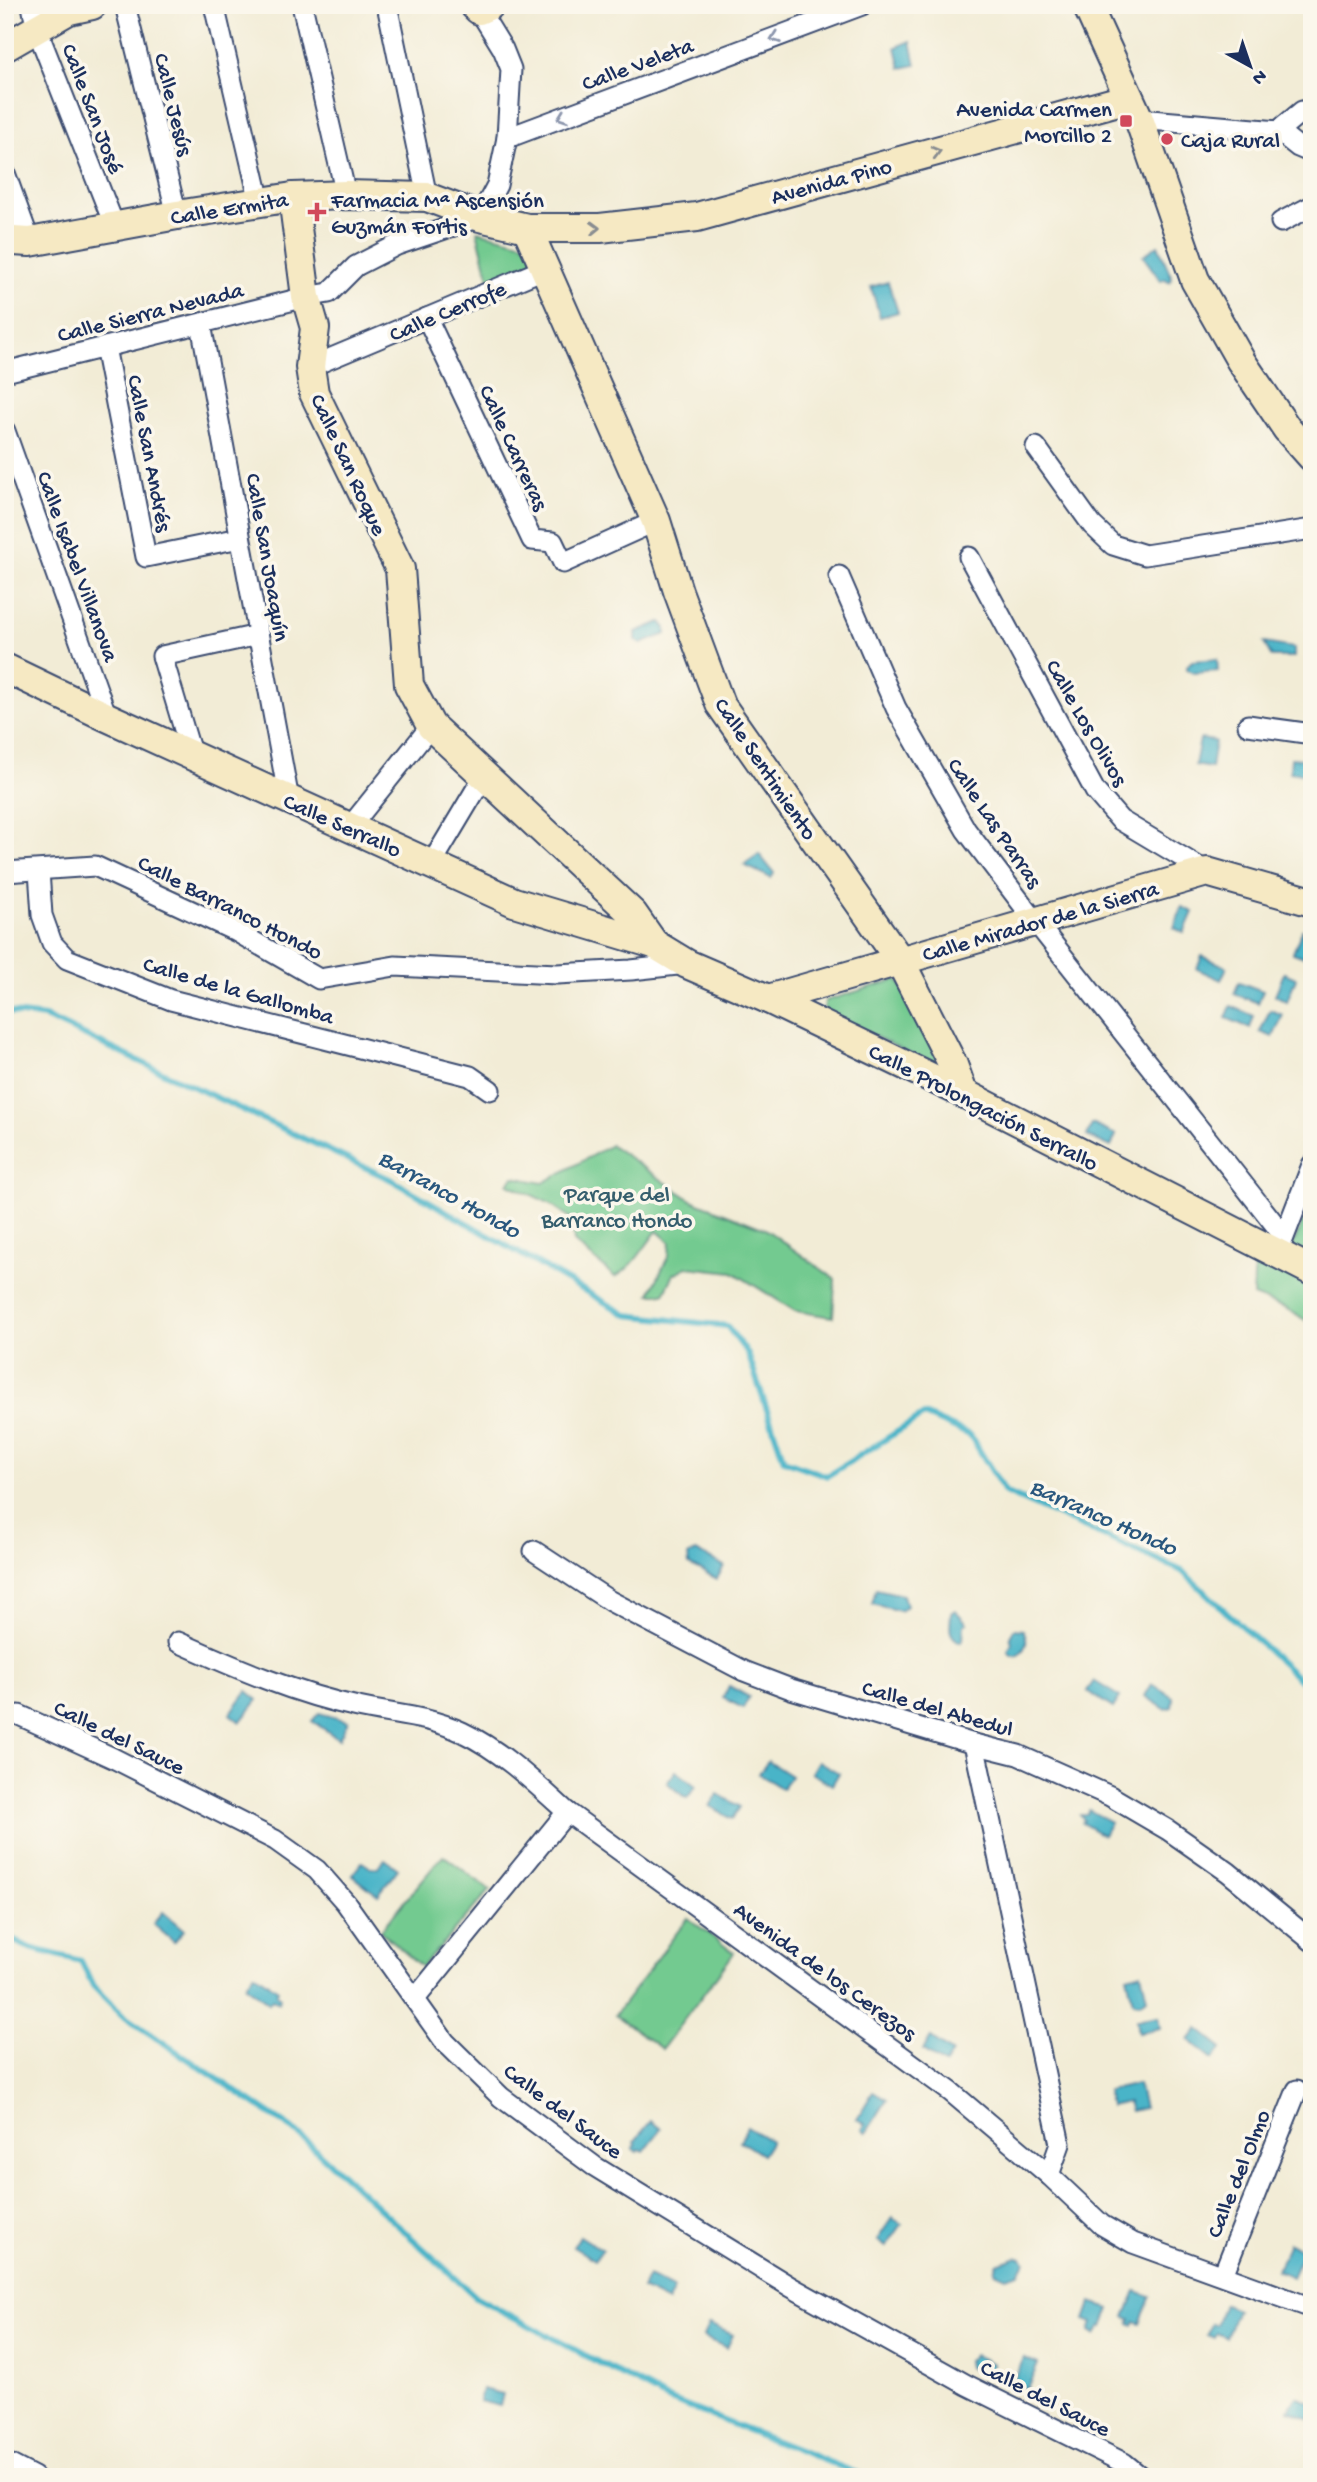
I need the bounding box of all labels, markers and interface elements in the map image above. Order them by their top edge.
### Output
one-way arrow [770,29,782,43]
north arrow [1216,32,1286,102]
street label: Calle Veleta [579,33,699,99]
street label: Calle San José [54,40,128,179]
street label: Calle Jesús [146,51,197,159]
text: N [1247,64,1271,89]
place label: Avenida Carmen Morcillo 2 [956,98,1112,151]
one-way arrow [557,109,569,123]
marker: Avenida Carmen Morcillo 2 [1118,113,1134,129]
place label: Caja Rural [1181,129,1280,156]
marker: Caja Rural [1159,131,1175,147]
one-way arrow [930,145,942,160]
street label: Avenida Pino [769,154,895,212]
street label: Calle Ermita [169,188,291,233]
place label: Farmacia Mª Ascensión Guzmán Fortis [330,189,544,242]
marker: Farmacia Mª Ascensión Guzmán Fortis [309,204,325,220]
one-way arrow [590,220,601,235]
street label: Calle Cerrofe [386,276,512,350]
street label: Calle Sierra Nevada [55,278,248,351]
street label: Calle San Andrés [119,373,176,535]
street label: Calle Carreras [471,381,553,516]
street label: Calle San Roque [302,390,392,541]
street label: Calle Isabel Villanova [29,468,123,667]
street label: Calle San Joaquín [238,472,294,644]
street label: Calle Los Olivos [1038,656,1132,792]
street label: Calle Sentimiento [707,694,822,846]
street label: Calle Las Parras [940,754,1047,894]
street label: Calle Serrallo [278,789,405,865]
street label: Calle Barranco Hondo [132,851,326,967]
street label: Calle Mirador de la Sierra [920,876,1163,970]
street label: Calle de la Gallomba [139,952,338,1033]
street label: Calle Prolongación Serrallo [863,1039,1102,1179]
water label: Barranco Hondo [372,1145,526,1248]
park label: Parque del Barranco Hondo [540,1183,693,1236]
water label: Barranco Hondo [1025,1474,1182,1565]
street label: Calle del Abedul [859,1676,1015,1745]
street label: Calle del Sauce [49,1696,189,1783]
street label: Avenida de los Cerezos [727,1897,921,2049]
street label: Calle del Sauce [497,2059,628,2167]
street label: Calle del Olmo [1202,2106,1278,2242]
street label: Calle del Sauce [975,2356,1115,2445]

